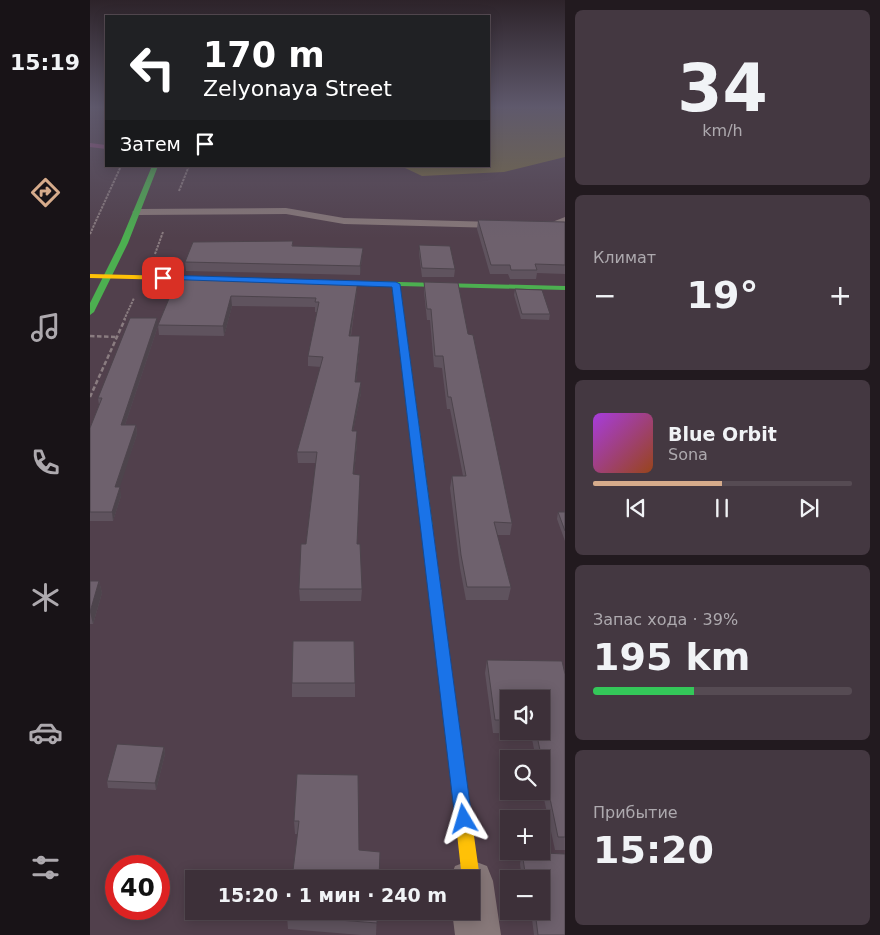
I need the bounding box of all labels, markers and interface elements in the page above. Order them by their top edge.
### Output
icon: left [120,35,185,100]
text: 170 m [203,35,325,75]
text: 15:19 [10,50,80,75]
text: 34 [677,51,768,126]
text: Zelyonaya Street [203,76,392,101]
text: km/h [702,121,743,140]
icon: arrive [191,130,219,158]
text: Затем [120,133,181,155]
icon: directions [28,175,63,210]
text: Климат [593,248,656,267]
pin [142,257,184,299]
icon: arrive [149,264,177,292]
text: 19° [687,273,758,317]
text: − [593,279,616,312]
text: + [829,279,852,312]
icon: music [28,310,63,345]
text: Blue Orbit [668,423,777,445]
icon: phone [28,445,63,480]
text: Sona [668,445,708,464]
icon: previous [622,494,650,522]
icon: pause [708,494,736,522]
icon: next [795,494,823,522]
icon: climate [28,580,63,615]
text: Запас хода · 39% [593,610,738,629]
text: 195 km [593,635,750,679]
map controls [500,690,550,920]
button: sound [500,690,550,740]
icon: car [28,715,63,750]
button: search [500,750,550,800]
position arrow [437,792,489,844]
text: Прибытие [593,803,678,822]
button: + [500,810,550,860]
text: 15:20 [593,828,714,872]
icon: filters [28,850,63,885]
speed limit sign: 40 [105,855,170,920]
button: − [500,870,550,920]
text: 15:20 · 1 мин · 240 m [218,884,447,906]

